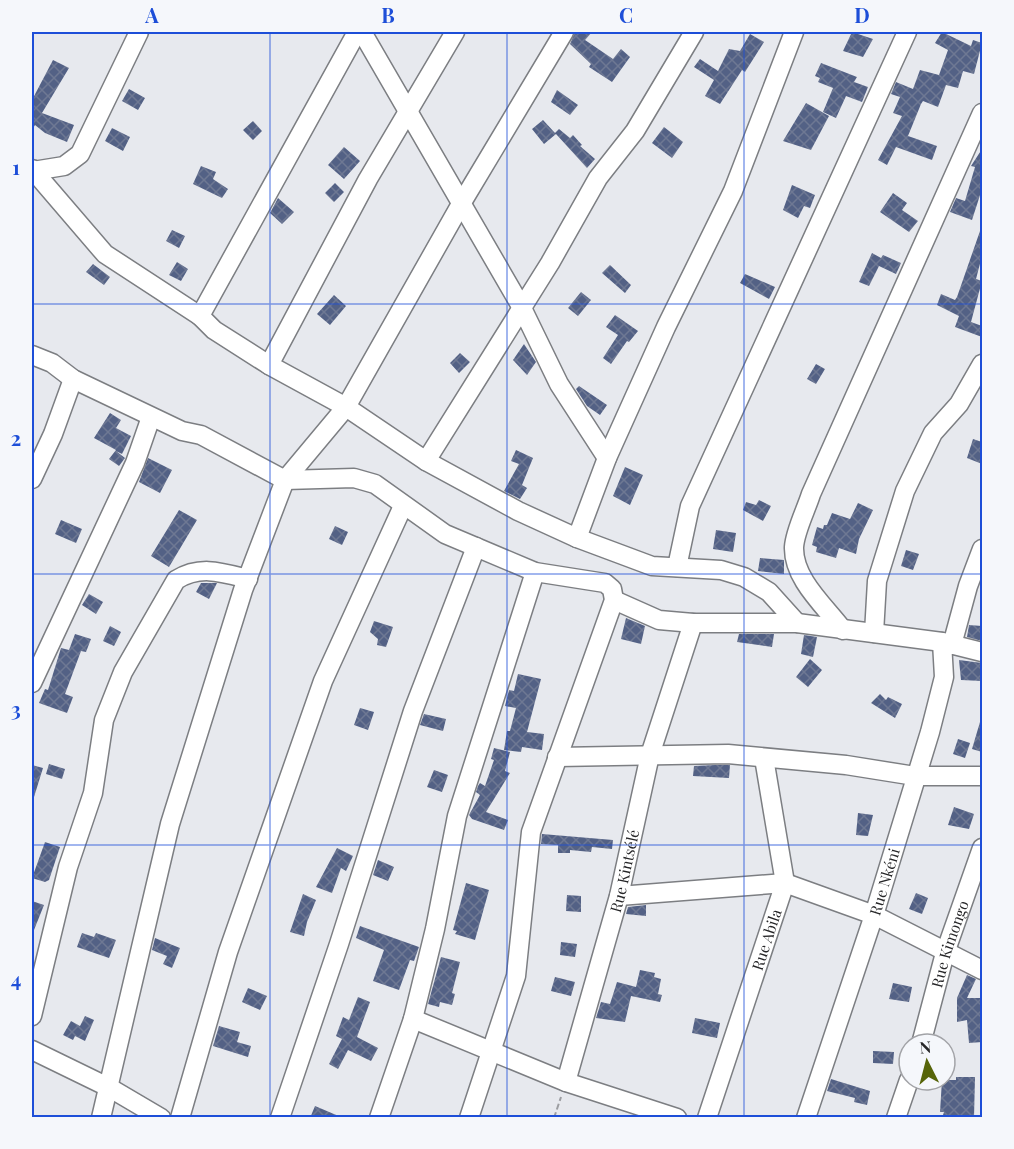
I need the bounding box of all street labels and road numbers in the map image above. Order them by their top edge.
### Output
street label: Rue Kintsélé [605,828,643,915]
street label: Rue Nkéni [865,845,904,918]
street label: Rue Kimongo [926,898,973,990]
street label: Rue Abila [747,906,786,973]

